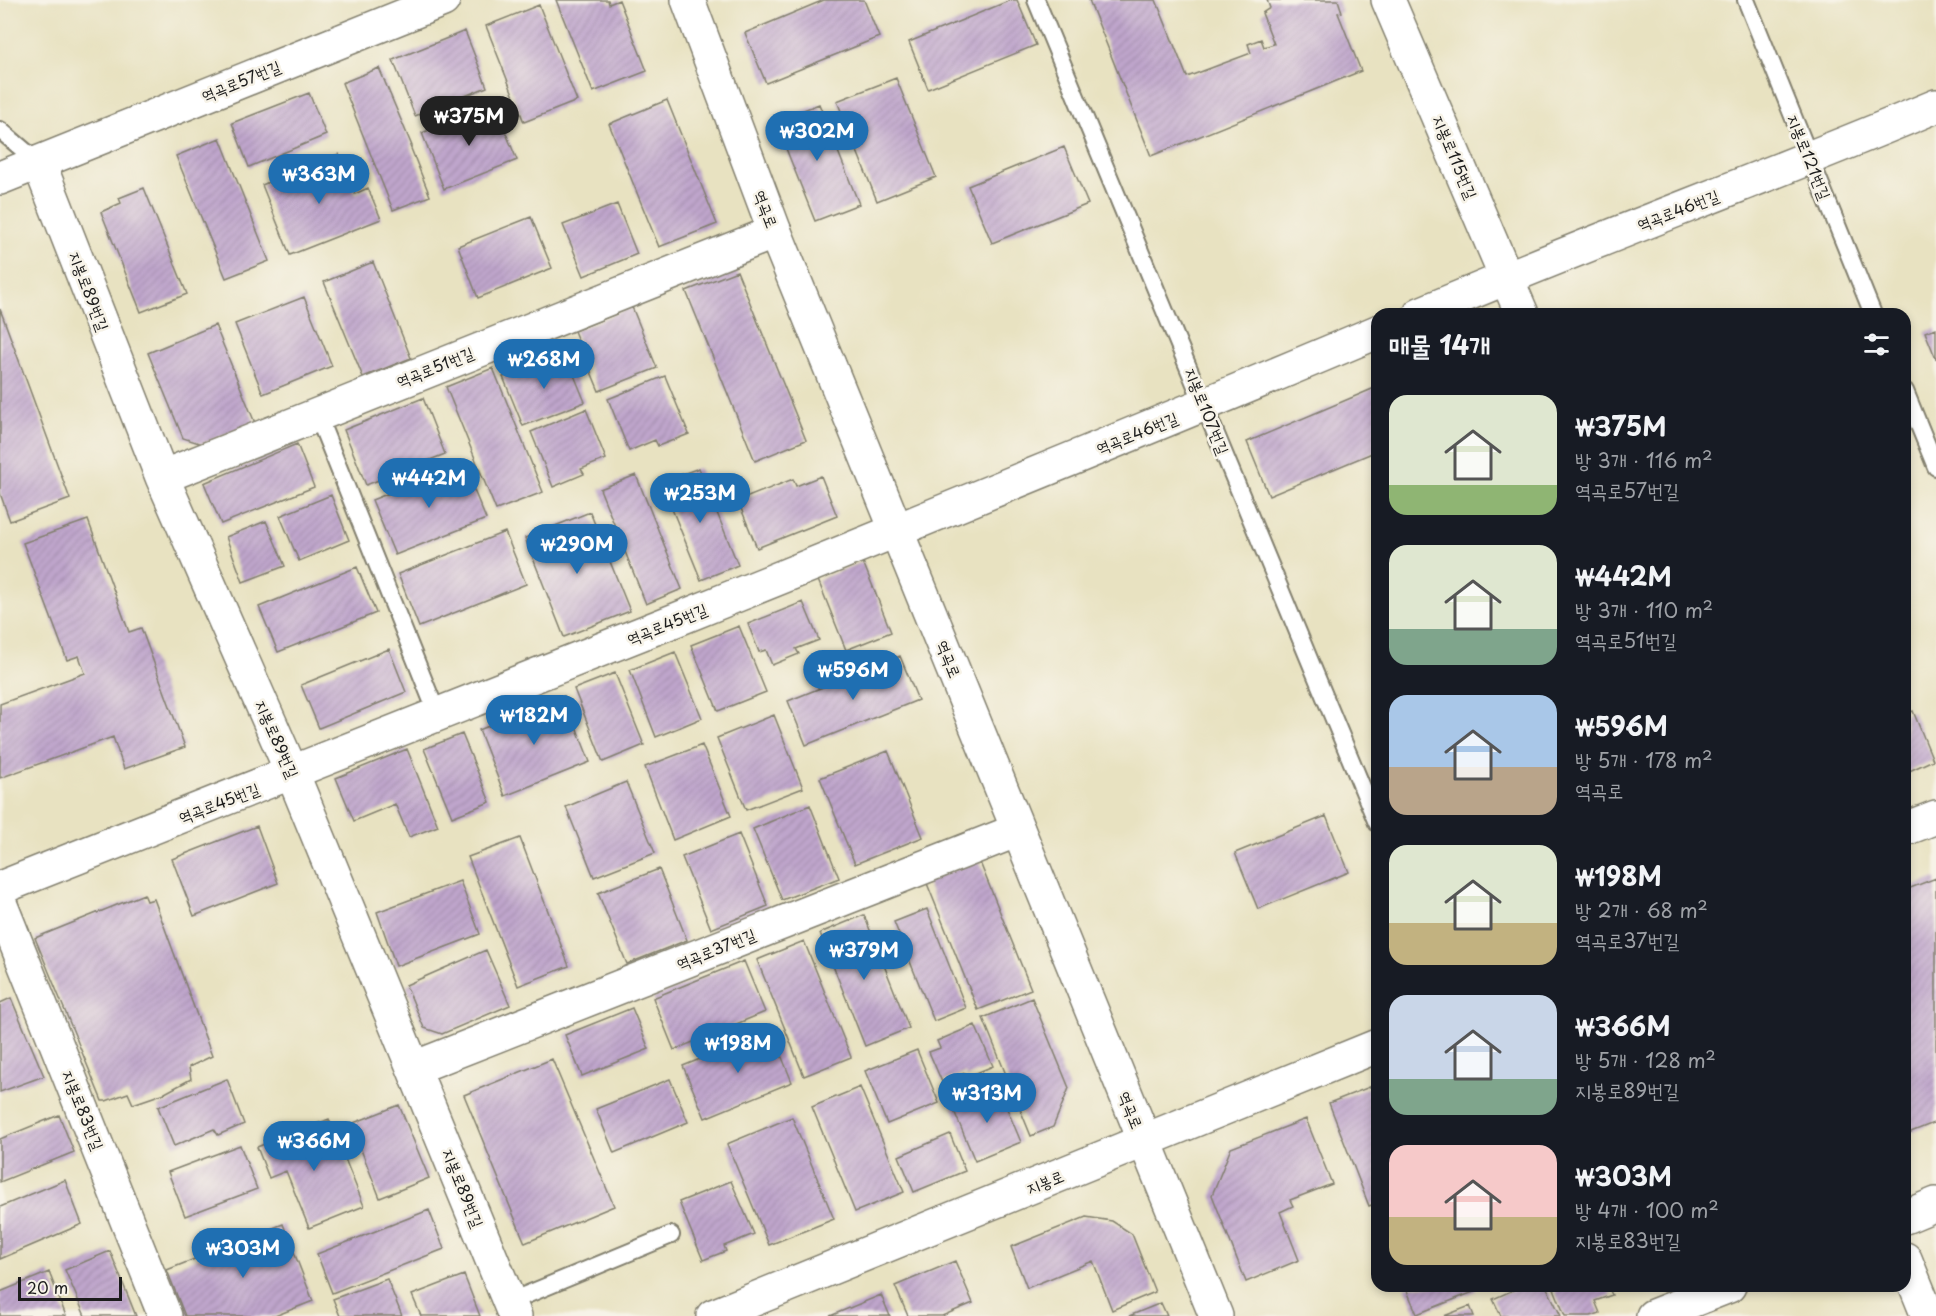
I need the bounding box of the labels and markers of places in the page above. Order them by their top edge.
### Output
pin: ₩375M [427,96,511,147]
pin: ₩302M [775,111,859,162]
pin: ₩363M [277,154,361,205]
pin: ₩268M [502,339,586,390]
pin: ₩442M [387,458,471,509]
pin: ₩253M [658,473,742,524]
pin: ₩290M [535,524,619,575]
pin: ₩596M [811,650,895,701]
pin: ₩182M [492,695,576,746]
pin: ₩379M [822,930,906,981]
pin: ₩198M [696,1023,780,1074]
pin: ₩313M [945,1073,1029,1124]
pin: ₩366M [272,1121,356,1172]
pin: ₩303M [201,1228,285,1279]

